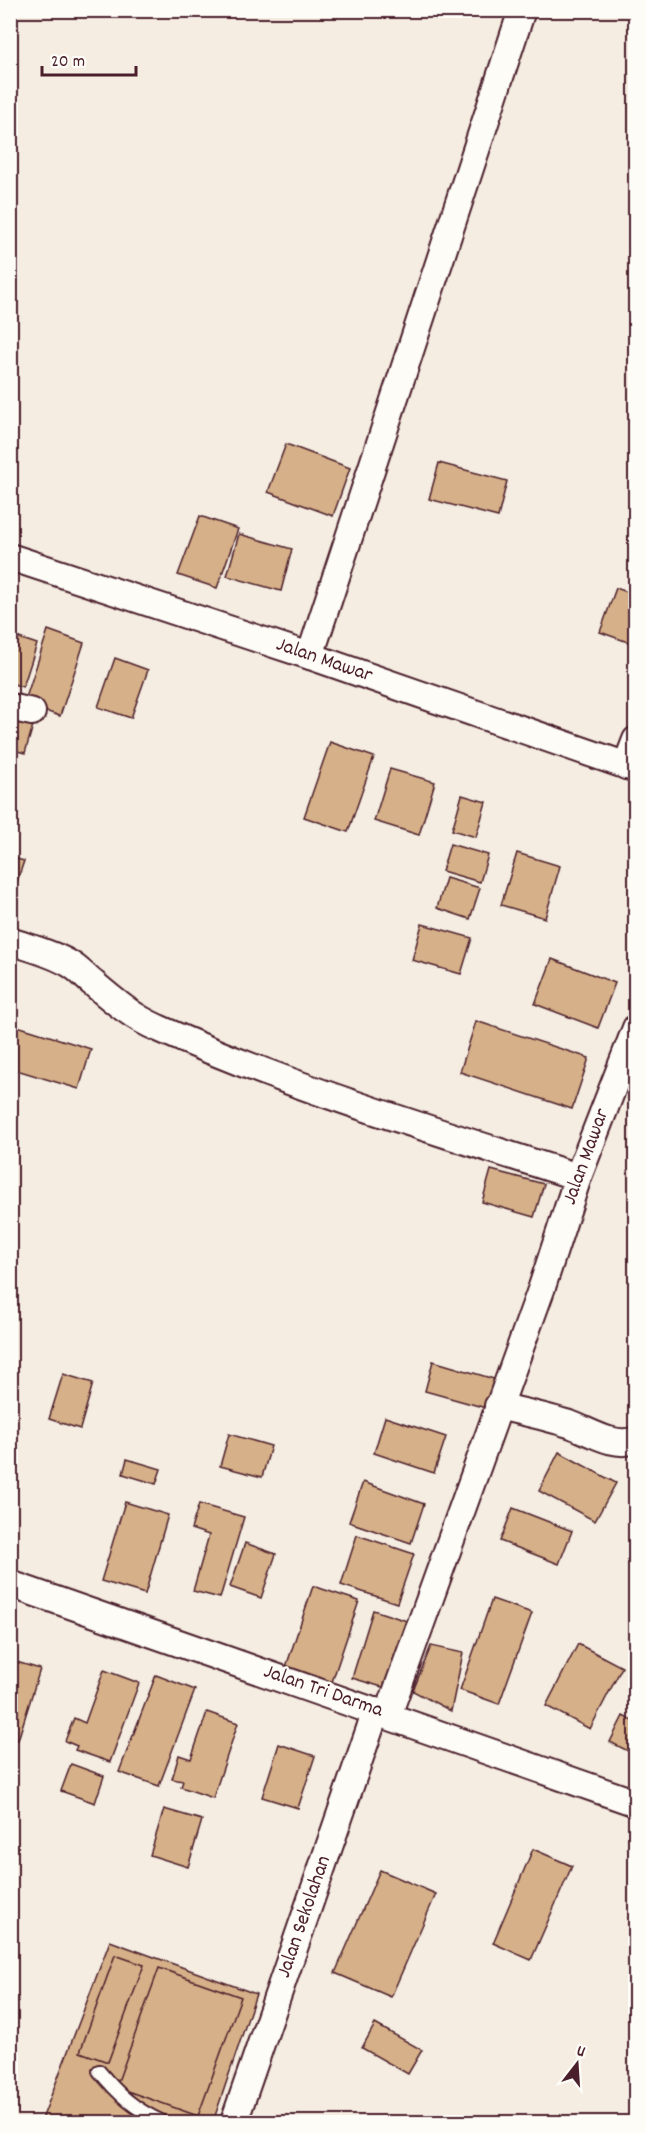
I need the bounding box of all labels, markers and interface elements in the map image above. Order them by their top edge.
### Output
scale bar [42,39,136,77]
text: 20 m [51,50,85,75]
street label: Jalan Mawar [272,631,376,692]
street label: Jalan Mawar [556,1105,618,1209]
street label: Jalan Tri Darma [259,1658,388,1727]
street label: Jalan Sekolahan [270,1852,340,1982]
north arrow [547,2034,607,2094]
text: U [574,2040,588,2064]

